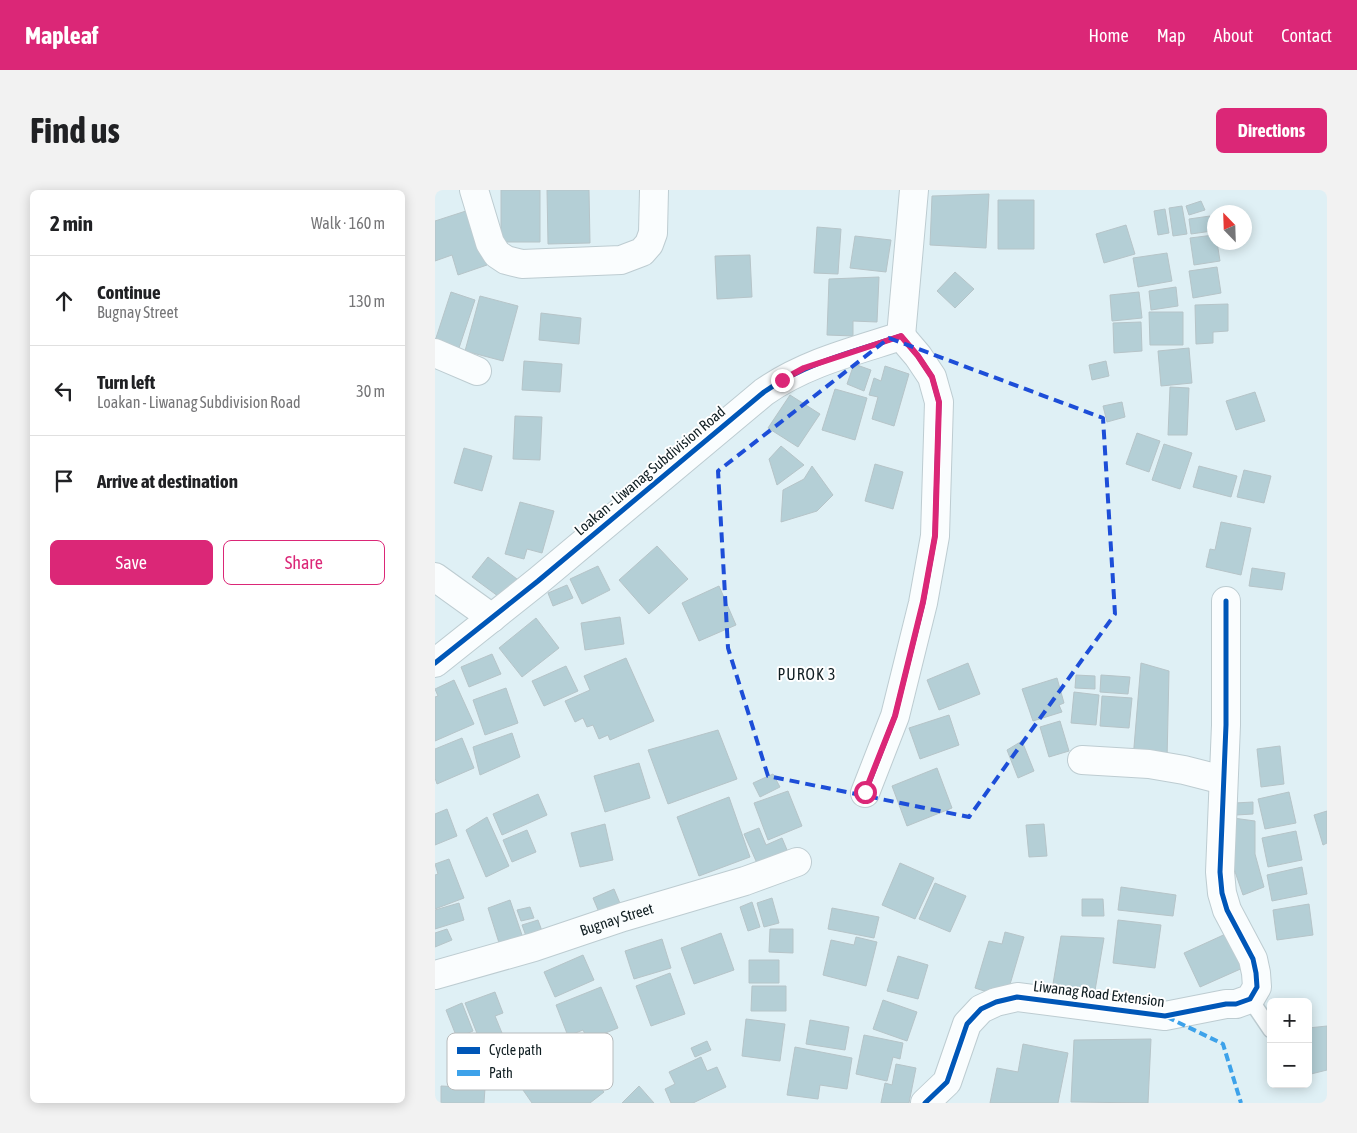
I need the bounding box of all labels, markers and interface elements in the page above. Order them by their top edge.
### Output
text: Mapleaf [25,22,98,49]
text: Home [1089,25,1129,46]
text: Map [1157,25,1186,46]
text: About [1214,25,1253,46]
text: Contact [1281,25,1332,46]
button: Directions [1216,108,1327,153]
text: Find us [30,110,120,150]
north arrow [1207,205,1252,250]
text: 2 min [50,211,93,235]
text: Walk · 160 m [311,214,385,232]
text: Continue [97,281,161,303]
icon: ahead [50,287,78,315]
text: 130 m [349,292,385,310]
text: Bugnay Street [97,303,178,321]
route end [771,369,794,392]
text: Turn left [97,371,155,393]
icon: left [50,377,78,405]
text: 30 m [356,382,385,400]
text: Loakan - Liwanag Subdivision Road [97,393,301,411]
street label: Loakan - Liwanag Subdivision Road [571,403,728,538]
icon: arrive [50,467,78,495]
text: Arrive at destination [97,470,238,492]
button: Save [50,540,213,585]
button: Share [223,540,385,585]
district label: PUROK 3 [777,665,837,683]
route start [854,781,877,804]
street label: Bugnay Street [578,899,655,939]
street label: Liwanag Road Extension [1032,977,1166,1010]
map controls [1267,998,1312,1088]
button: + [1267,998,1312,1043]
legend [447,1033,613,1090]
text: Cycle path [489,1042,542,1058]
button: − [1267,1043,1312,1088]
text: Path [489,1065,513,1081]

